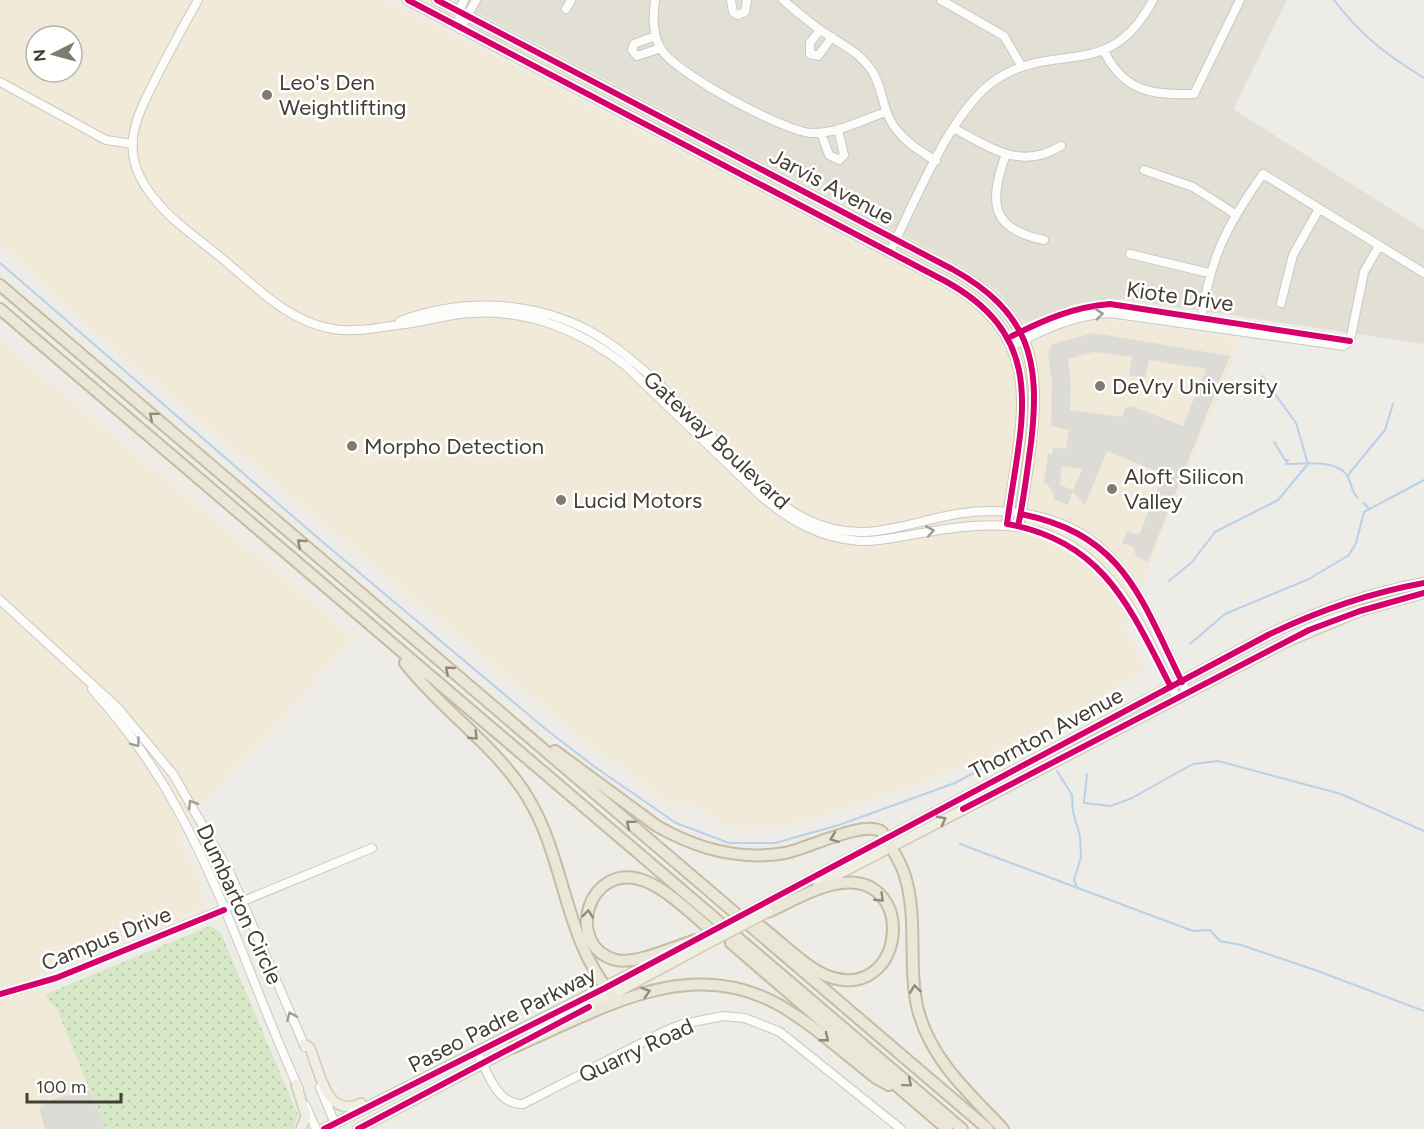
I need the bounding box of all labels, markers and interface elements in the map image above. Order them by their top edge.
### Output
north arrow [24,24,84,84]
text: N [29,48,50,63]
place label: Leo's Den Weightlifting [279,69,407,121]
marker: Leo's Den Weightlifting [260,88,274,102]
street label: Jarvis Avenue [765,142,898,230]
street label: Kiote Drive [1125,276,1235,317]
one-way arrow [1094,308,1103,321]
street label: Gateway Boulevard [638,365,796,515]
place label: DeVry University [1112,373,1278,400]
marker: DeVry University [1093,379,1107,393]
one-way arrow [149,412,160,423]
place label: Morpho Detection [364,433,544,460]
marker: Morpho Detection [345,439,359,453]
place label: Aloft Silicon Valley [1124,463,1244,515]
marker: Aloft Silicon Valley [1105,482,1119,496]
place label: Lucid Motors [573,487,702,514]
marker: Lucid Motors [554,493,568,507]
one-way arrow [925,526,935,538]
one-way arrow [297,539,308,550]
one-way arrow [445,666,456,677]
street label: Thornton Avenue [965,682,1128,785]
one-way arrow [467,729,477,740]
one-way arrow [128,736,139,747]
one-way arrow [188,800,200,810]
one-way arrow [936,816,947,827]
street label: Dumbarton Circle [191,820,288,989]
one-way arrow [626,820,637,831]
one-way arrow [829,830,840,843]
one-way arrow [873,891,883,902]
street label: Campus Drive [37,900,175,977]
one-way arrow [581,909,594,918]
street label: Paseo Padre Parkway [404,960,601,1079]
one-way arrow [909,984,922,993]
one-way arrow [640,987,650,999]
one-way arrow [287,1011,299,1022]
street label: Quarry Road [575,1012,698,1089]
one-way arrow [819,1031,830,1042]
scale bar [27,1066,122,1104]
text: 100 m [36,1076,86,1098]
one-way arrow [901,1076,912,1087]

